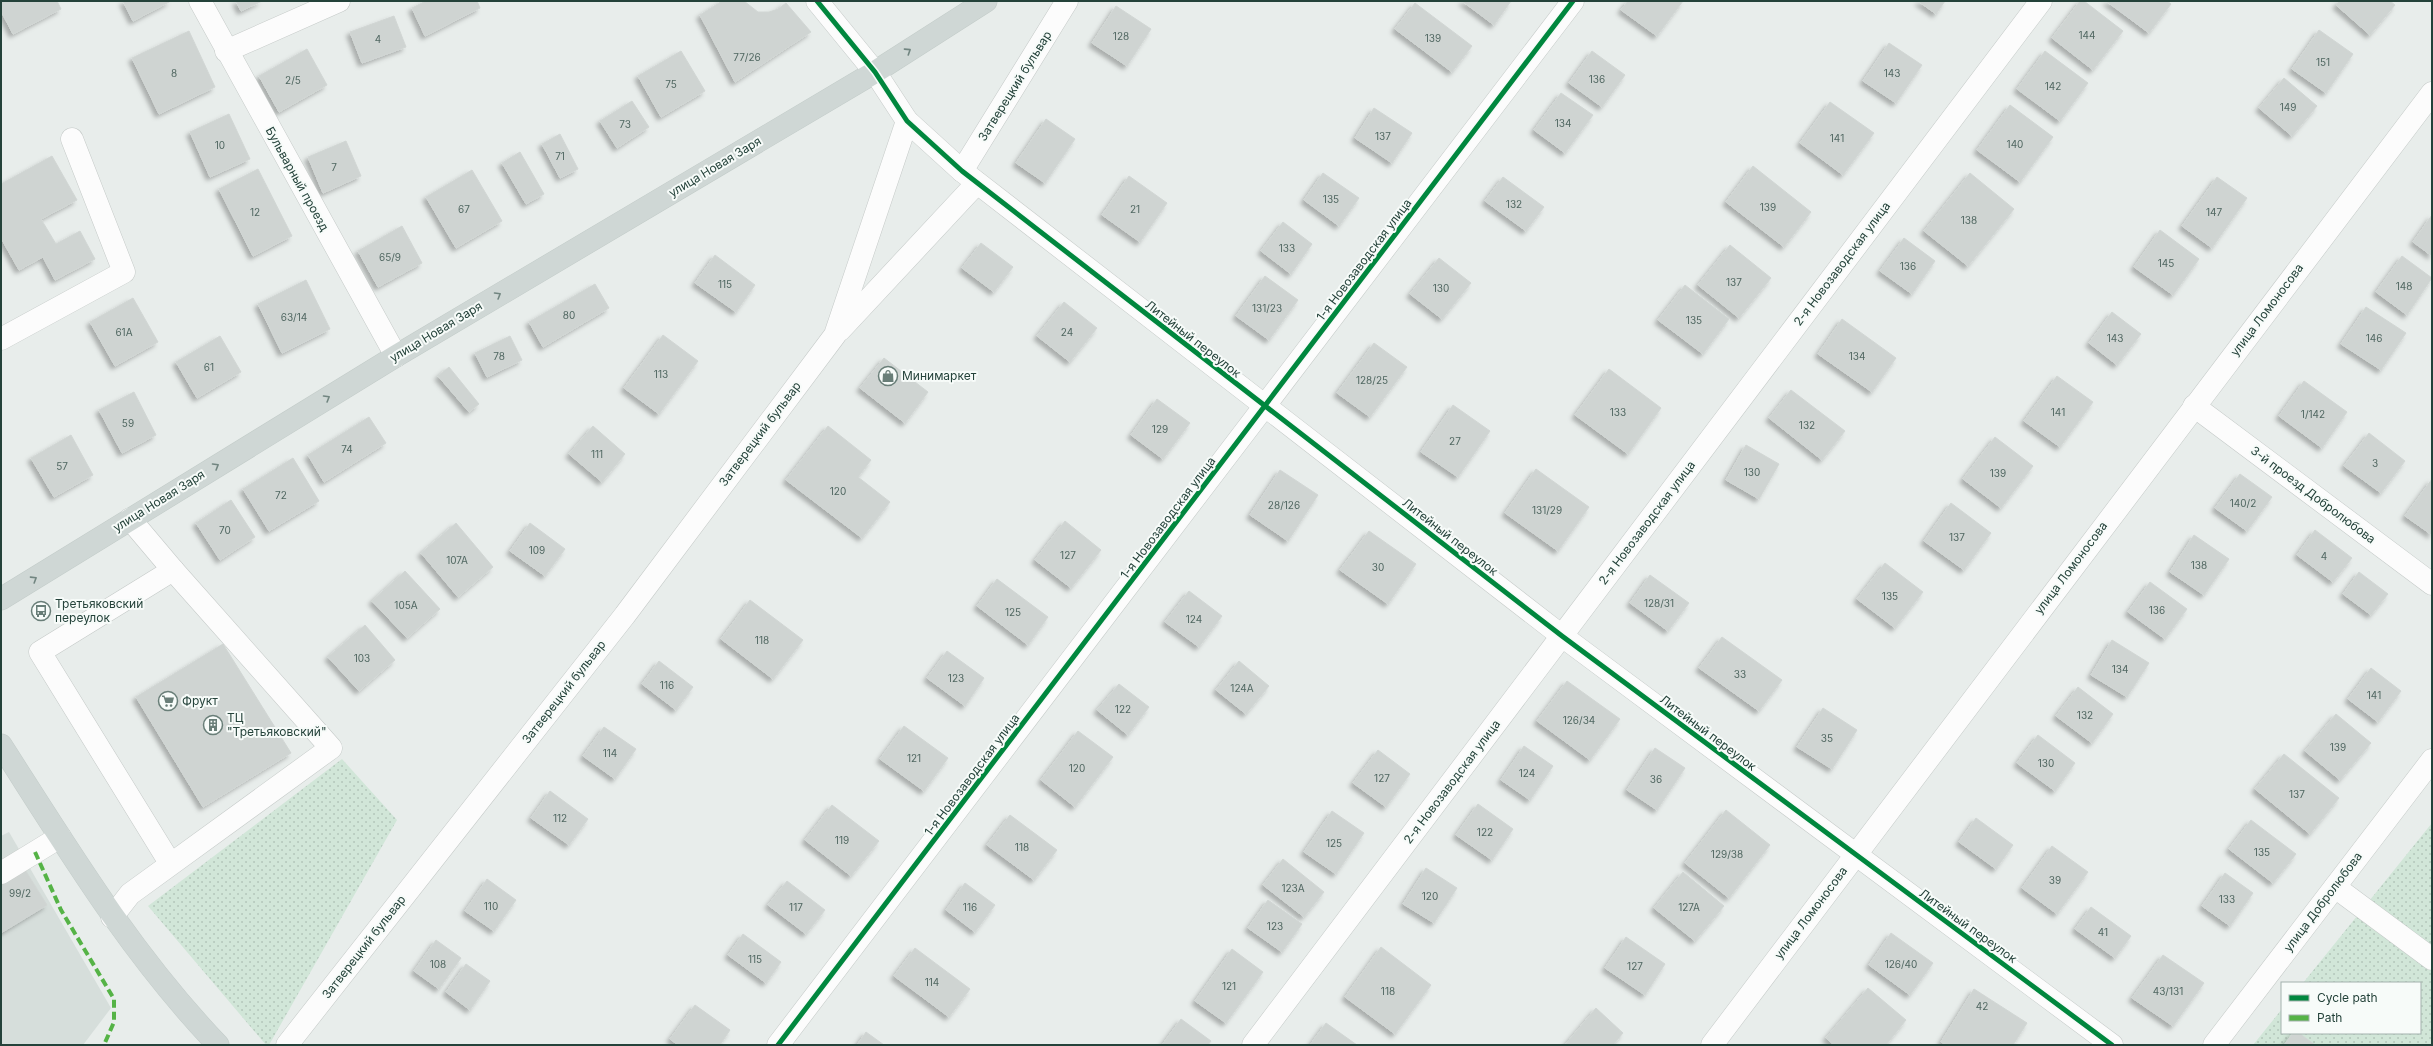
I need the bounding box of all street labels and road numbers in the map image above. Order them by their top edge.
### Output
street label: Затверецкий бульвар [975,28,1055,144]
street label: Бульварный проезд [263,124,333,234]
street label: улица Новая Заря [666,133,764,200]
street label: 1-я Новозаводская улица [1313,196,1414,324]
street label: 2-я Новозаводская улица [1790,199,1893,329]
street label: улица Ломоносова [2227,260,2306,359]
street label: Литейный переулок [1143,297,1244,381]
street label: улица Новая Заря [387,298,485,365]
street label: Затверецкий бульвар [715,378,804,489]
street label: 3-й проезд Добролюбова [2248,443,2379,546]
street label: 1-я Новозаводская улица [1117,454,1218,582]
street label: 2-я Новозаводская улица [1595,458,1698,588]
street label: улица Новая Заря [110,466,207,535]
street label: Литейный переулок [1400,495,1501,579]
street label: улица Ломоносова [2031,518,2110,617]
street label: Затверецкий бульвар [519,637,609,746]
street label: Литейный переулок [1657,691,1760,774]
street label: 1-я Новозаводская улица [921,711,1022,839]
street label: 2-я Новозаводская улица [1400,717,1503,847]
street label: улица Добролюбова [2280,849,2365,955]
street label: улица Ломоносова [1771,863,1850,962]
street label: Литейный переулок [1917,885,2020,966]
street label: Затверецкий бульвар [319,892,409,1001]

